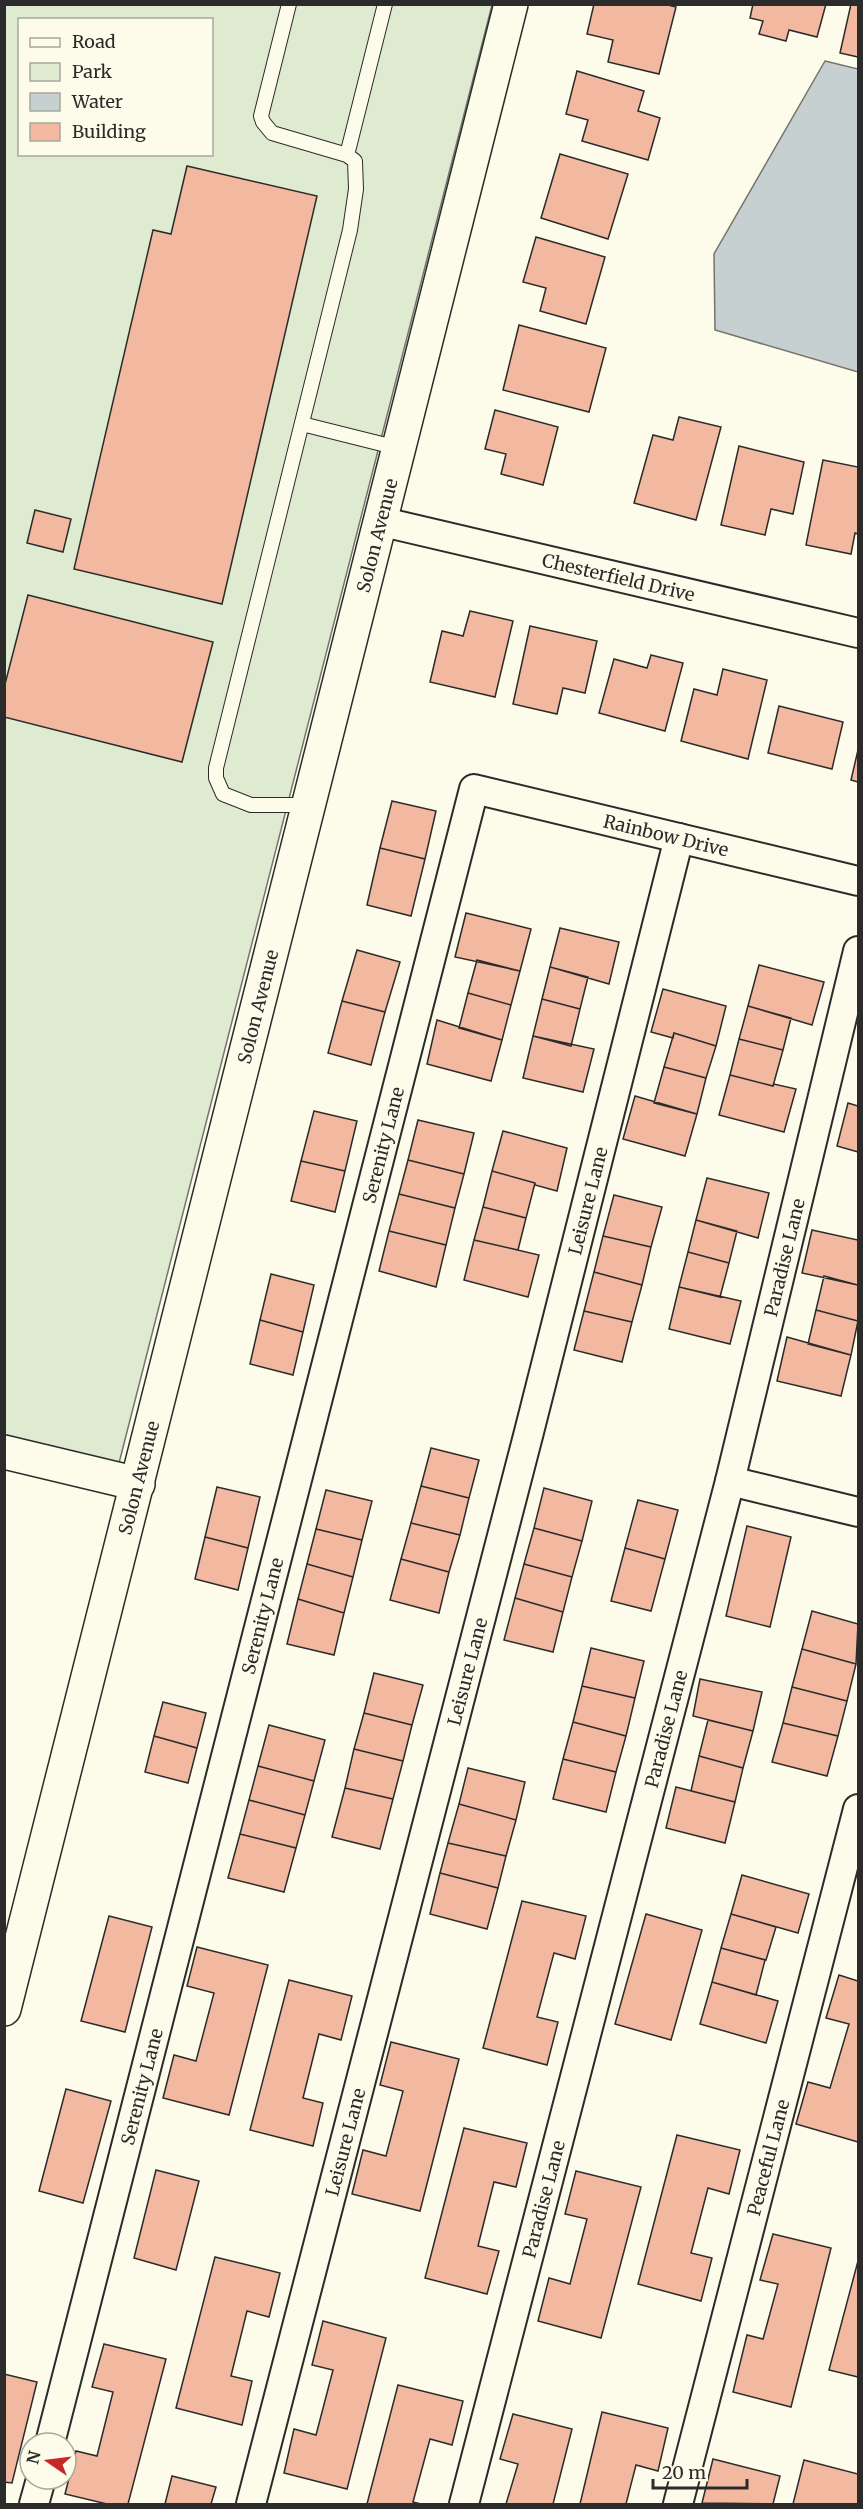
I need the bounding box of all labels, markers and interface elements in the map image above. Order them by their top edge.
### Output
legend [18,18,213,156]
text: Road [72,30,116,53]
text: Park [72,60,113,83]
text: Water [71,90,123,113]
text: Building [72,120,146,143]
street label: Solon Avenue [351,476,402,595]
street label: Chesterfield Drive [540,548,697,606]
street label: Rainbow Drive [601,809,731,861]
street label: Solon Avenue [232,947,283,1066]
street label: Serenity Lane [357,1084,409,1206]
street label: Leisure Lane [563,1144,612,1257]
street label: Paradise Lane [759,1196,809,1319]
street label: Solon Avenue [113,1418,164,1537]
street label: Serenity Lane [236,1555,288,1676]
street label: Leisure Lane [442,1615,492,1728]
street label: Paradise Lane [639,1667,692,1790]
street label: Serenity Lane [115,2026,167,2147]
street label: Leisure Lane [320,2086,370,2198]
street label: Peaceful Lane [742,2097,794,2218]
street label: Paradise Lane [517,2138,570,2260]
north arrow [18,2431,78,2491]
text: N [22,2448,45,2466]
scale bar [653,2452,748,2490]
text: 20 m [662,2461,706,2484]

